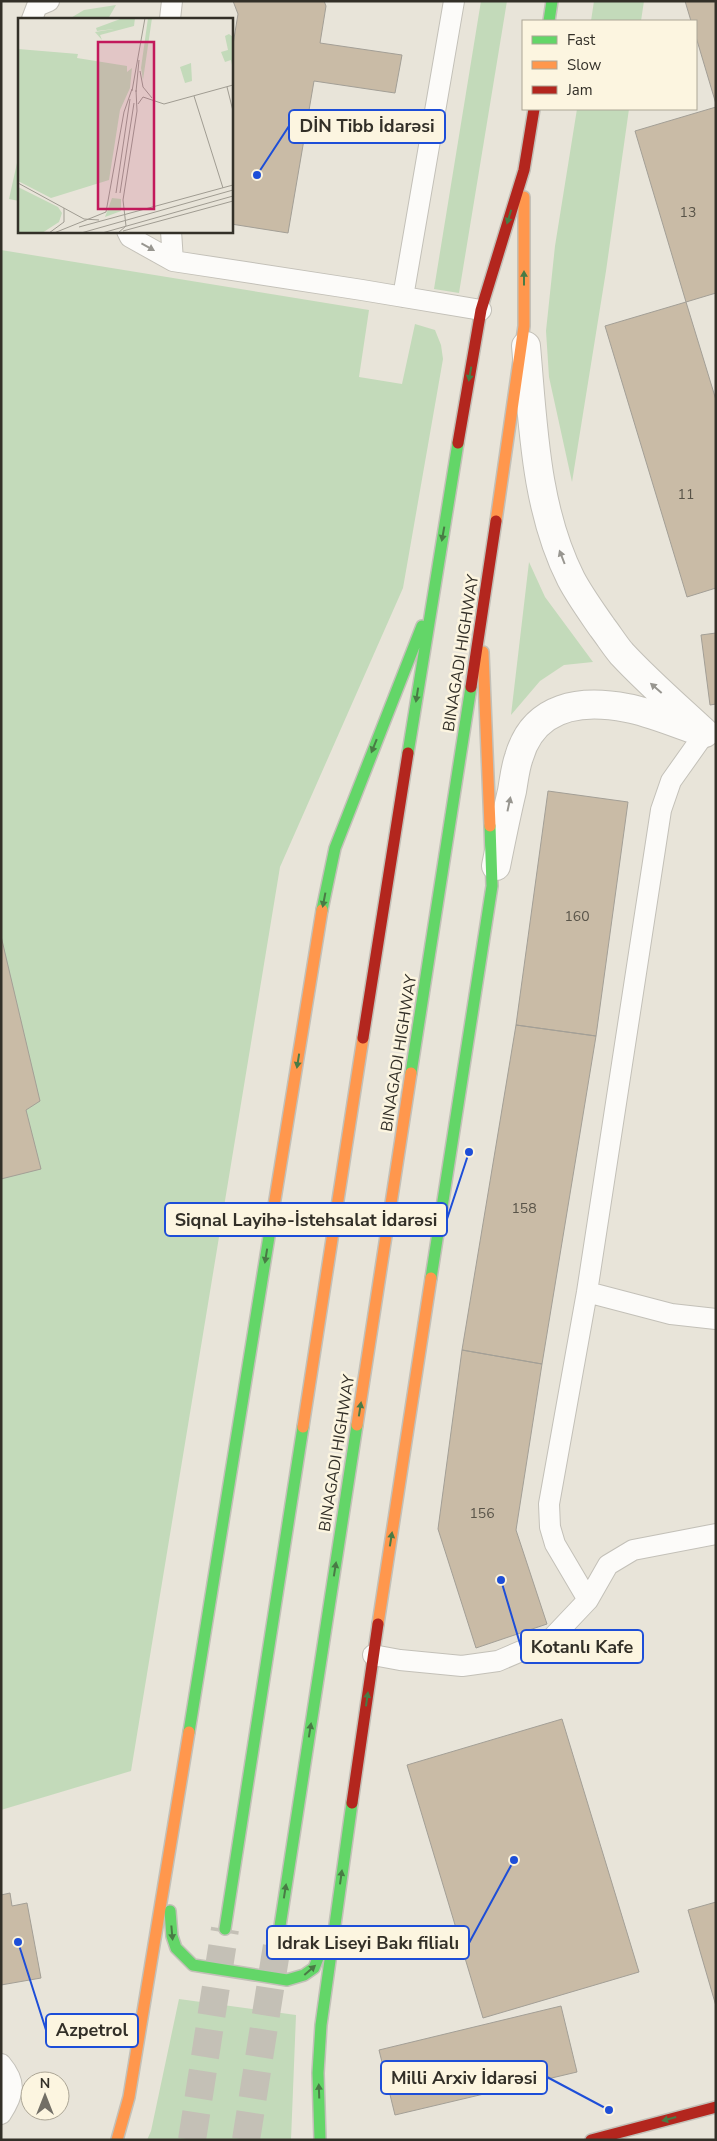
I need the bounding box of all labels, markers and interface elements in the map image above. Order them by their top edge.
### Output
inset map [18,18,232,232]
legend [522,20,697,110]
text: Fast [567,30,596,50]
text: Slow [567,55,602,75]
text: Jam [566,80,593,100]
callout: DİN Tibb İdarəsi [289,110,445,143]
text: DİN Tibb İdarəsi [299,114,435,138]
house number: 13 [680,203,696,222]
one-way arrow [505,210,513,225]
one-way arrow [142,243,155,252]
one-way arrow [520,269,528,285]
one-way arrow [465,367,473,383]
house number: 11 [678,485,694,504]
one-way arrow [438,527,446,543]
one-way arrow [558,549,566,564]
street label: BINAGADI HIGHWAY [438,573,484,733]
one-way arrow [650,682,662,694]
one-way arrow [412,687,420,703]
one-way arrow [370,739,378,754]
one-way arrow [505,797,513,812]
one-way arrow [320,893,328,908]
house number: 160 [564,907,590,926]
street label: BINAGADI HIGHWAY [376,973,422,1133]
one-way arrow [293,1053,301,1069]
house number: 158 [511,1199,537,1218]
callout: Siqnal Layihə-İstehsalat İdarəsi [165,1203,447,1236]
text: Siqnal Layihə-İstehsalat İdarəsi [175,1208,437,1232]
one-way arrow [262,1248,270,1264]
street label: BINAGADI HIGHWAY [314,1373,360,1533]
one-way arrow [356,1401,364,1417]
house number: 156 [469,1504,495,1523]
one-way arrow [388,1530,396,1546]
one-way arrow [331,1561,339,1577]
callout: Kotanlı Kafe [521,1630,643,1663]
text: Kotanlı Kafe [531,1635,633,1659]
one-way arrow [363,1691,371,1707]
one-way arrow [307,1722,315,1738]
one-way arrow [338,1869,346,1885]
one-way arrow [282,1882,290,1898]
one-way arrow [168,1925,176,1941]
callout: Idrak Liseyi Bakı filialı [267,1926,469,1959]
text: Idrak Liseyi Bakı filialı [277,1931,459,1955]
one-way arrow [303,1965,316,1976]
callout: Azpetrol [46,2014,138,2047]
text: Azpetrol [56,2018,128,2042]
callout: Milli Arxiv İdarəsi [381,2061,547,2094]
text: Milli Arxiv İdarəsi [391,2066,537,2090]
north arrow [20,2071,70,2121]
text: N [40,2074,50,2093]
one-way arrow [315,2083,323,2099]
one-way arrow [661,2115,676,2123]

